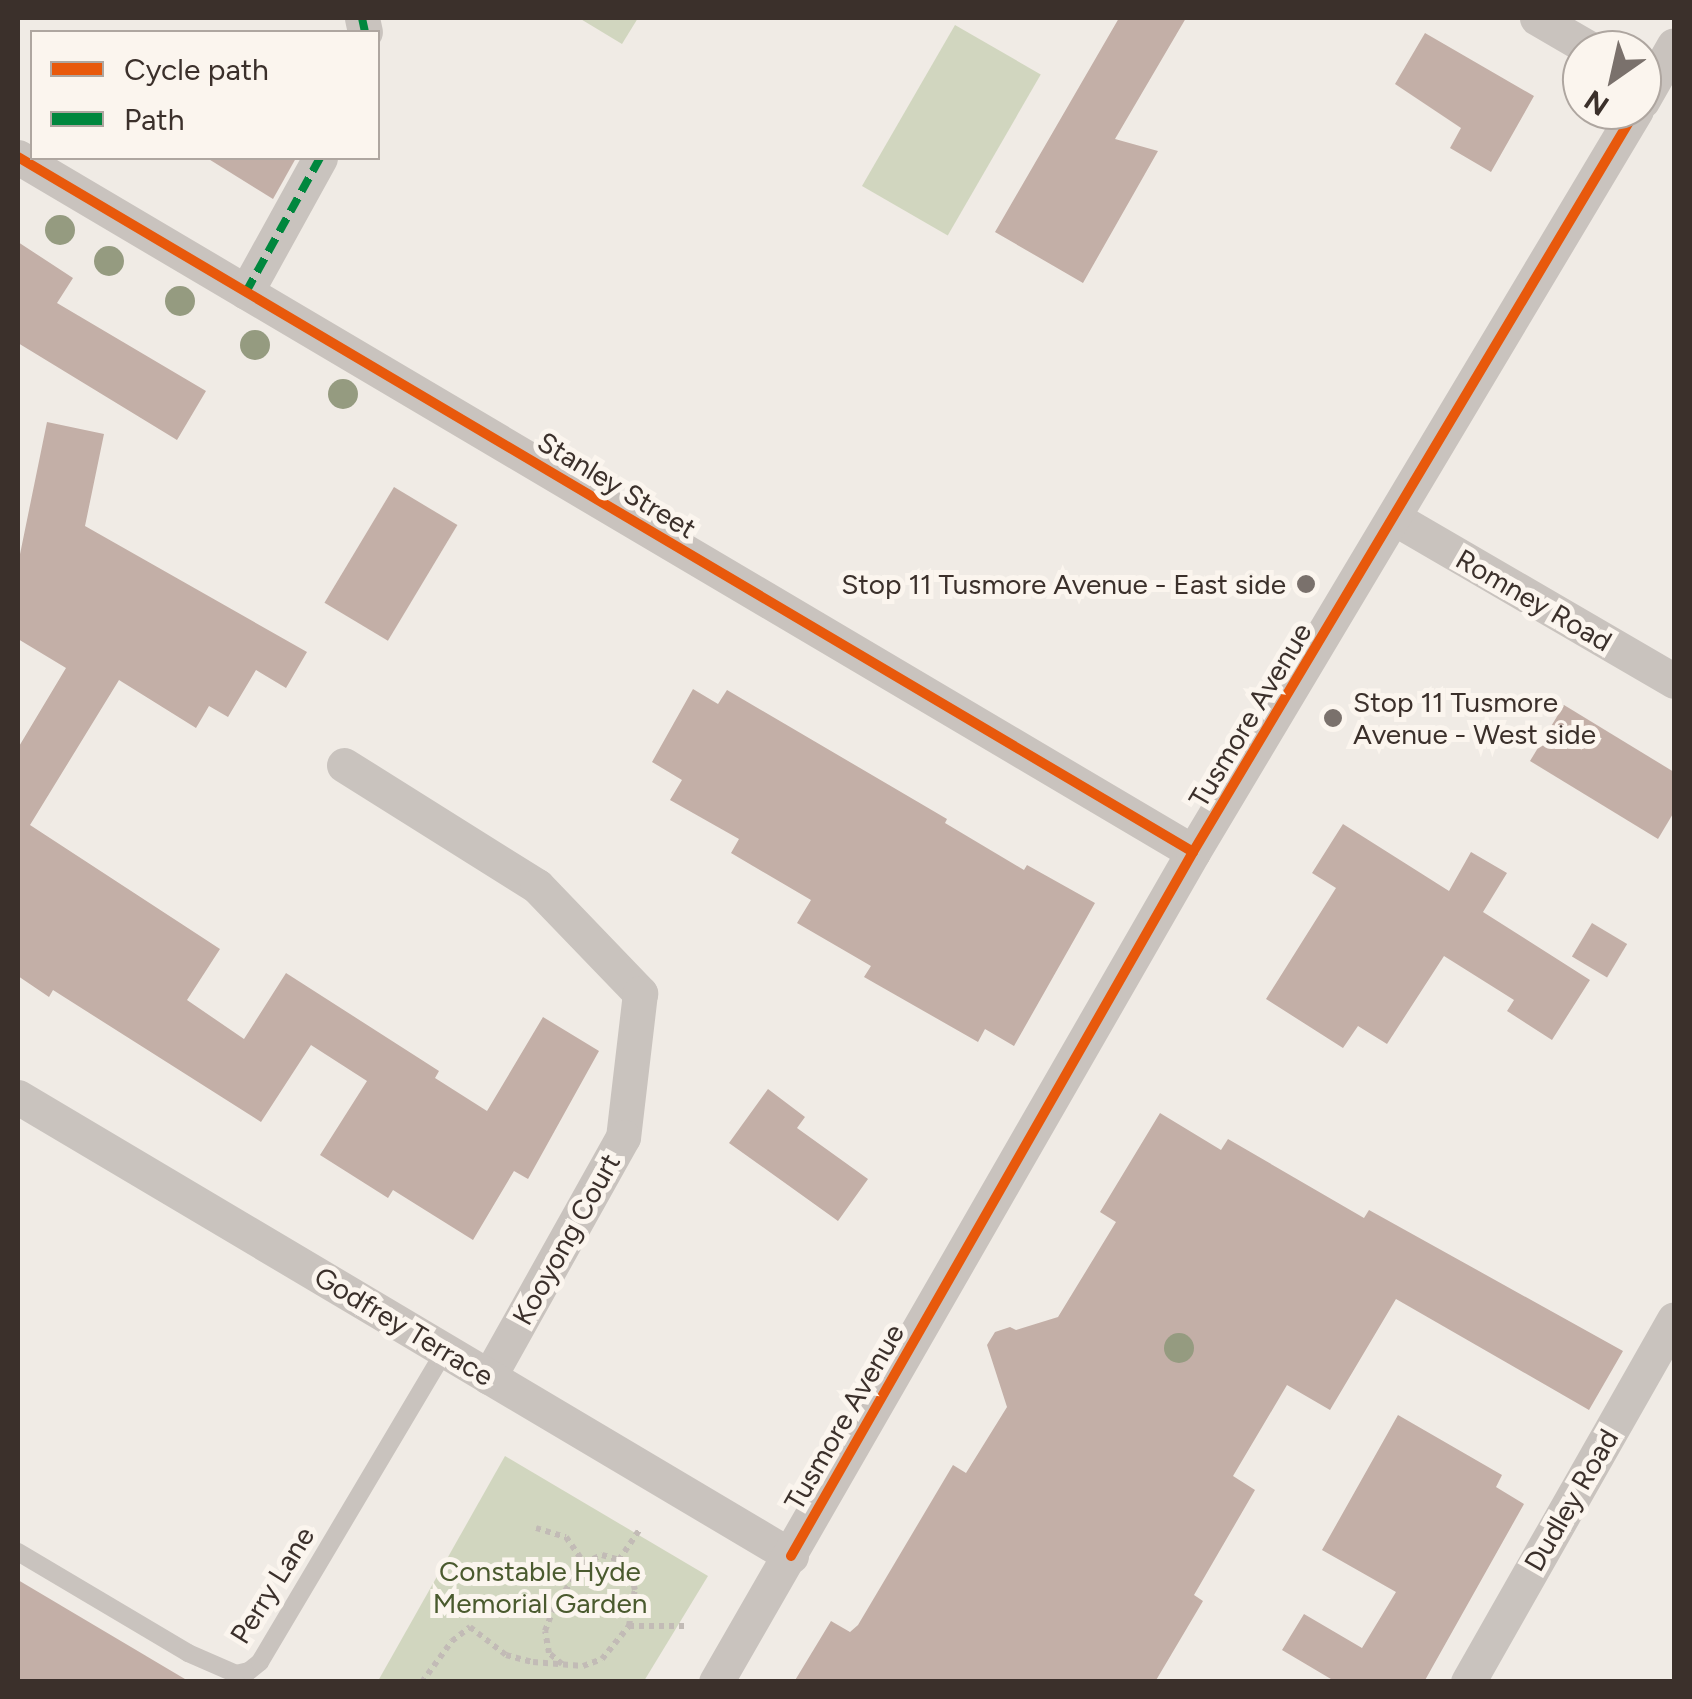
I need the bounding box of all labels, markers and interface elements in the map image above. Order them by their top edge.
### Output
legend [30,30,380,160]
north arrow [1562,30,1662,130]
text: Cycle path [124,51,269,88]
text: N [1578,83,1615,123]
text: Path [124,101,184,138]
street label: Stanley Street [532,425,702,545]
street label: Romney Road [1450,542,1618,658]
place label: Stop 11 Tusmore Avenue - East side [841,567,1286,601]
marker: Stop 11 Tusmore Avenue - East side [1295,573,1317,595]
street label: Tusmore Avenue [1182,617,1318,813]
place label: Stop 11 Tusmore Avenue - West side [1353,685,1596,751]
marker: Stop 11 Tusmore Avenue - West side [1322,707,1344,729]
street label: Kooyong Court [505,1147,627,1331]
street label: Godfrey Terrace [308,1259,500,1393]
street label: Tusmore Avenue [777,1318,911,1516]
street label: Dudley Road [1517,1423,1625,1577]
street label: Perry Lane [223,1520,321,1650]
park label: Constable Hyde Memorial Garden [433,1554,647,1620]

